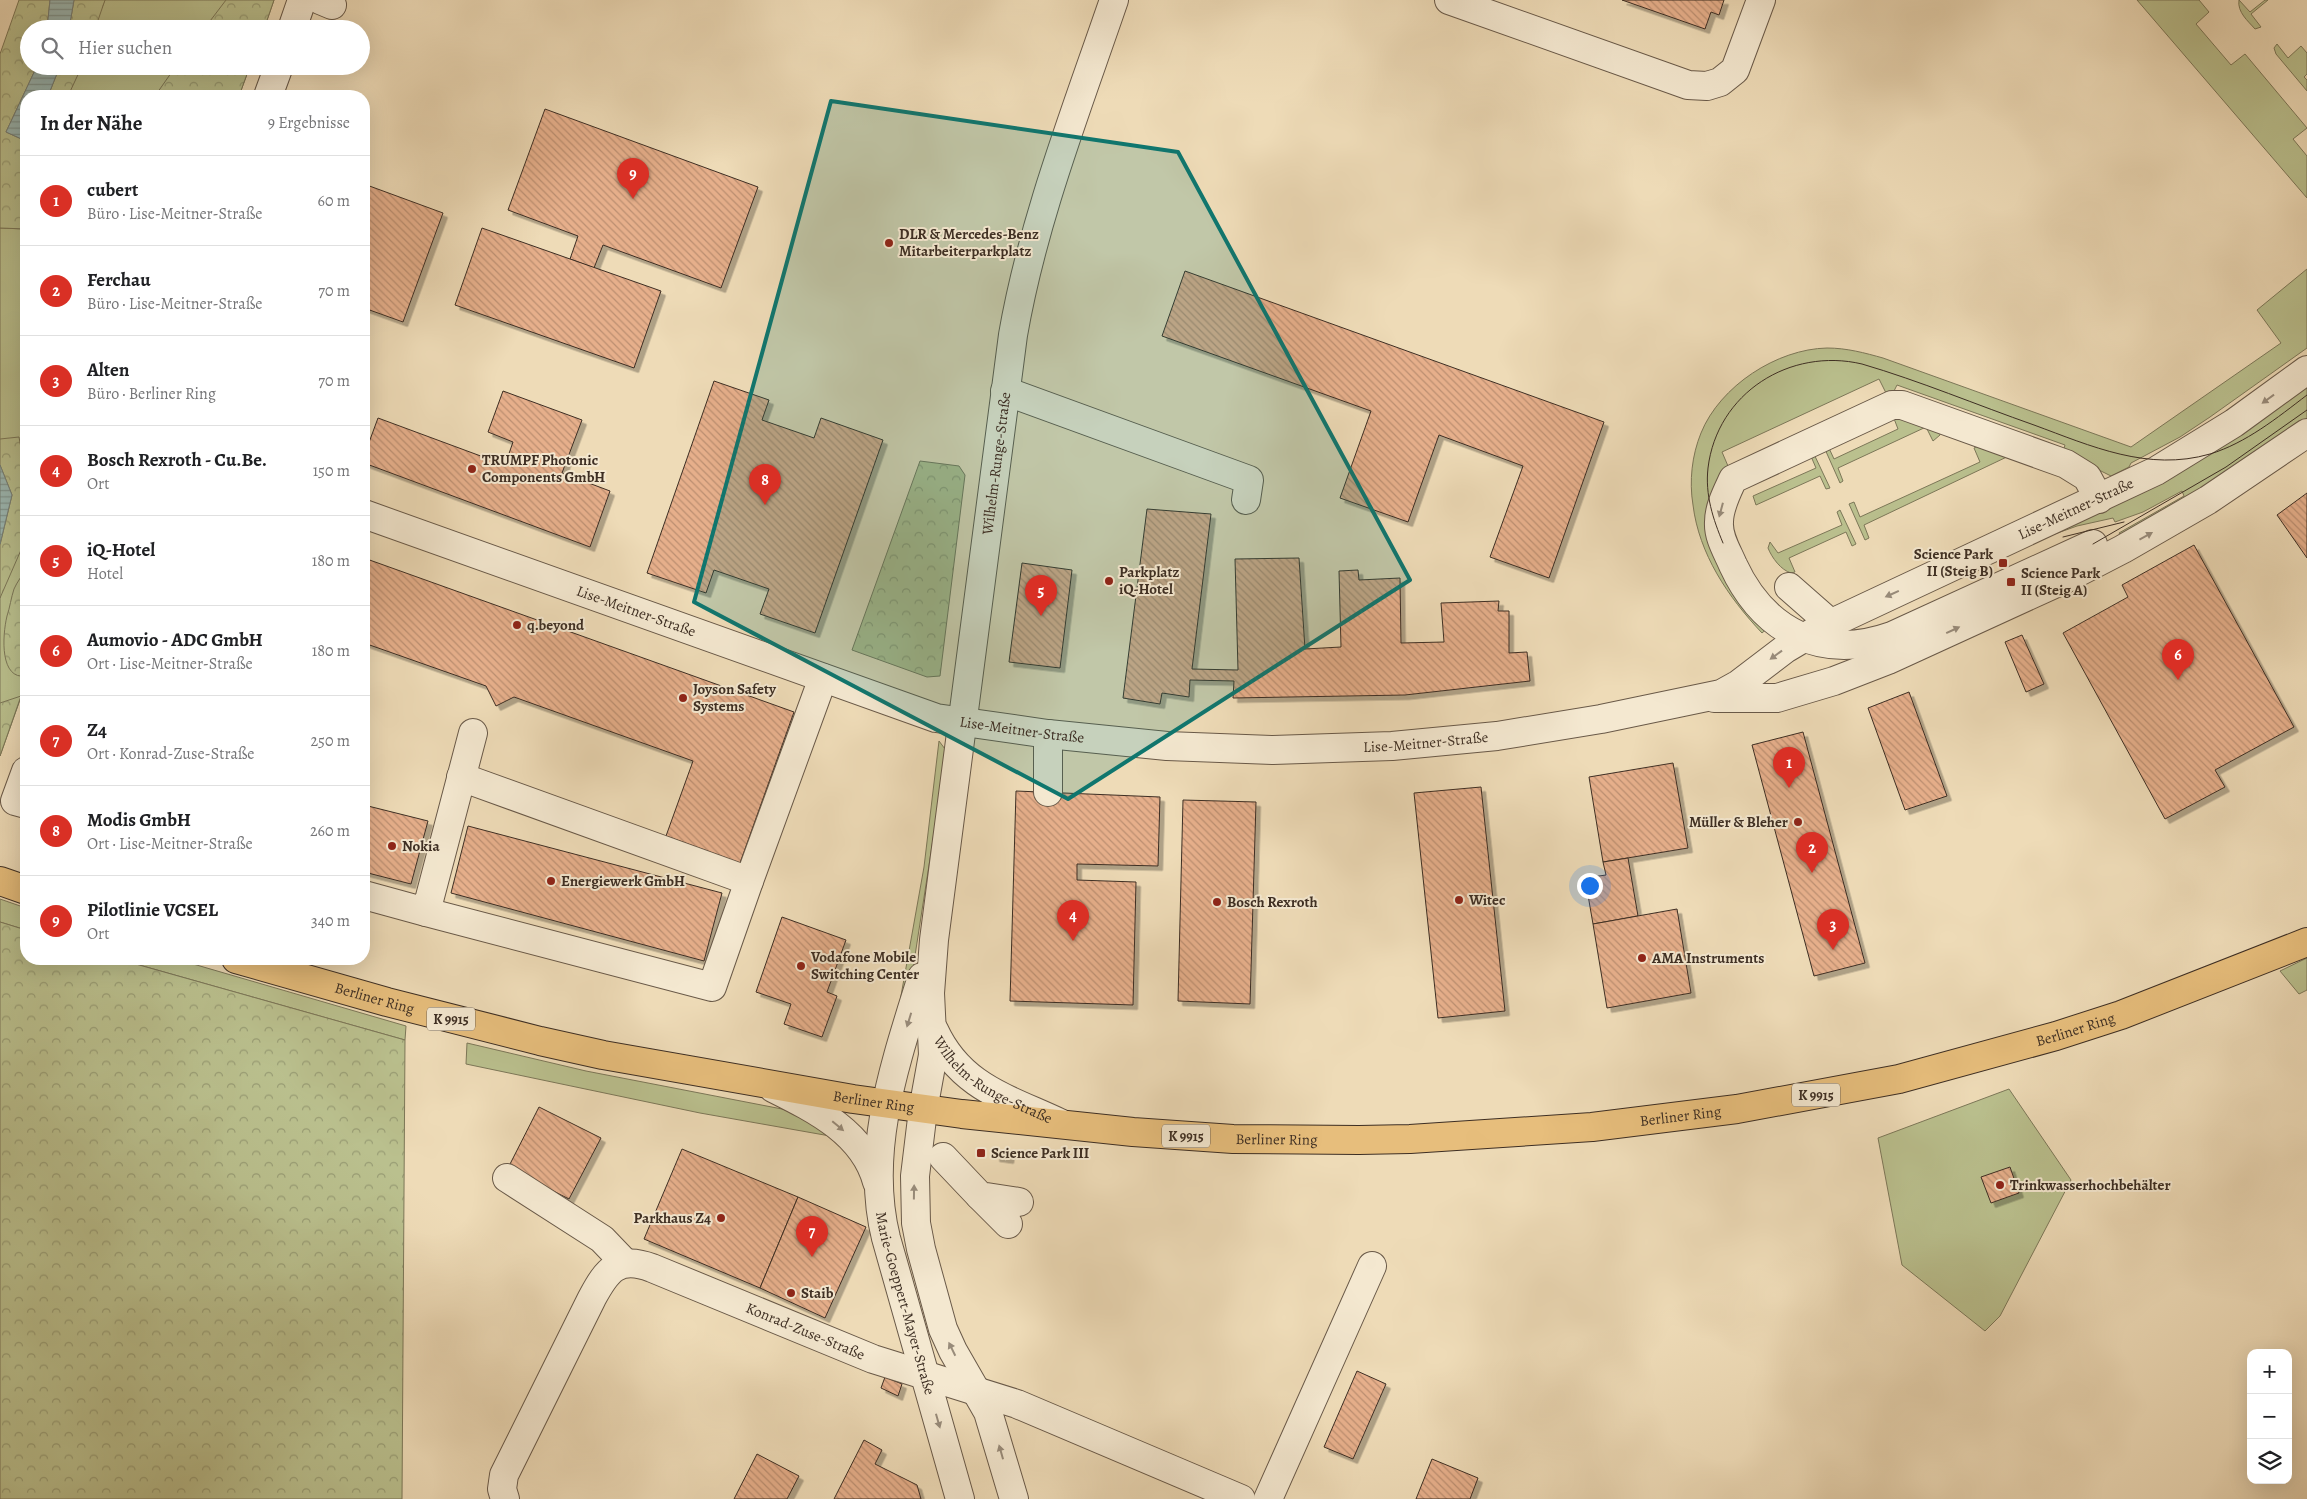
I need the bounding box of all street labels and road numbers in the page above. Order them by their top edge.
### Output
street label: Wilhelm-Runge-Straße [977,391,1015,537]
street label: Lise-Meitner-Straße [2015,473,2137,544]
street label: Lise-Meitner-Straße [574,581,699,642]
street label: Lise-Meitner-Straße [958,711,1085,748]
street label: Lise-Meitner-Straße [1363,727,1489,757]
street label: Berliner Ring [332,978,417,1019]
street label: Berliner Ring [2034,1007,2118,1051]
road number: K 9915 [427,1008,475,1030]
street label: Wilhelm-Runge-Straße [928,1032,1056,1128]
road number: K 9915 [1792,1084,1840,1106]
street label: Berliner Ring [831,1086,916,1117]
street label: Berliner Ring [1639,1101,1723,1131]
road number: K 9915 [1162,1124,1210,1148]
street label: Berliner Ring [1235,1129,1318,1150]
street label: Marie-Goeppert-Mayer-Straße [871,1210,940,1397]
street label: Konrad-Zuse-Straße [743,1298,868,1365]

